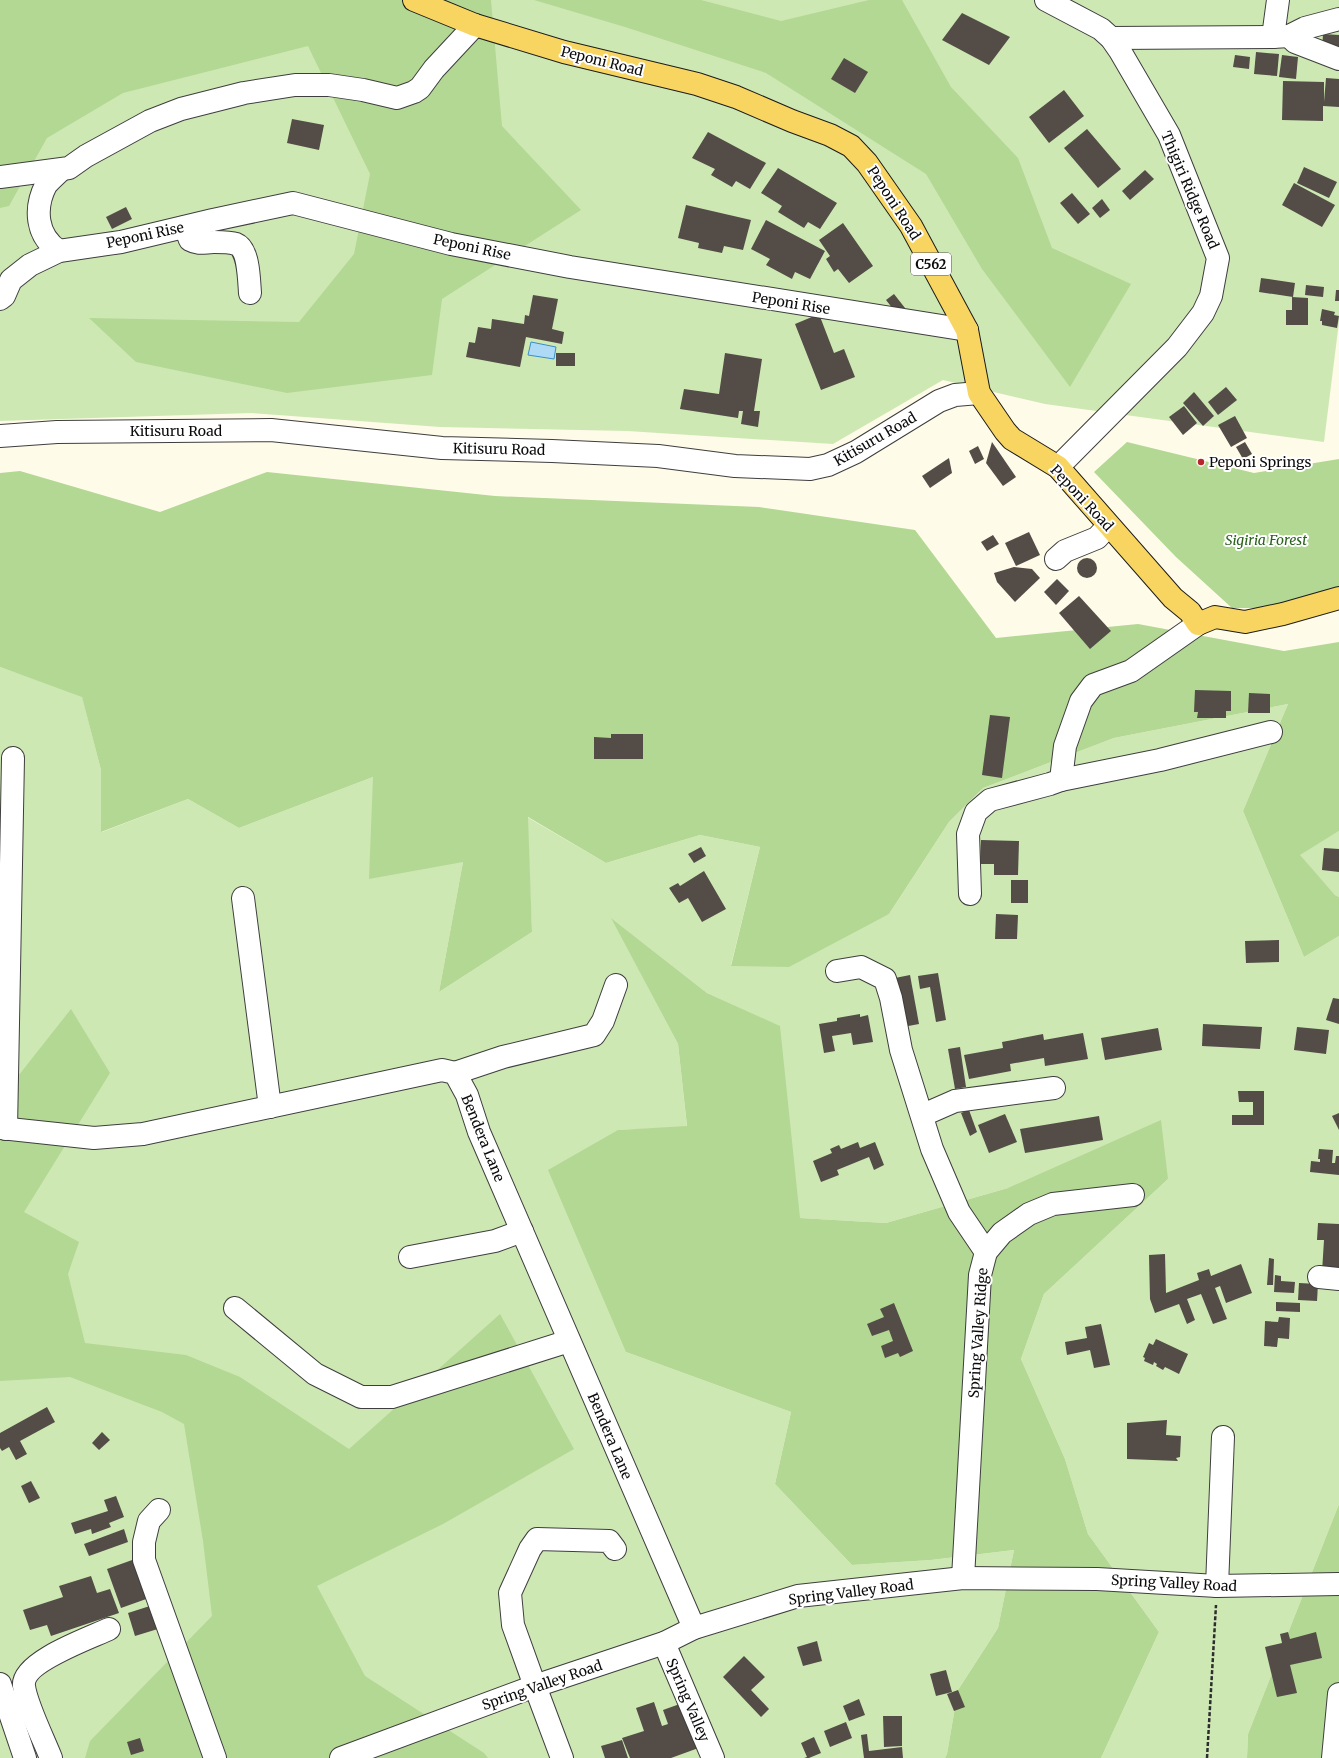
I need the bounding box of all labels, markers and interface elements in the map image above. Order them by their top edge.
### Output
street label: Peponi Road [559,42,646,80]
street label: Thigiri Ridge Road [1157,128,1223,252]
street label: Peponi Road [863,163,925,244]
street label: Peponi Rise [105,218,185,252]
street label: Peponi Rise [432,230,512,264]
road number: C562 [911,253,951,275]
street label: Peponi Rise [751,288,831,318]
street label: Kitisuru Road [830,408,920,470]
street label: Kitisuru Road [130,422,223,440]
street label: Kitisuru Road [453,439,546,459]
place label: Peponi Springs [1209,453,1311,471]
marker: Peponi Springs [1196,457,1206,467]
street label: Peponi Road [1047,461,1118,535]
park label: Sigiria Forest [1225,531,1307,549]
street label: Bendera Lane [457,1092,509,1184]
street label: Spring Valley Ridge [964,1267,992,1399]
street label: Bendera Lane [584,1390,636,1482]
street label: Spring Valley Road [1111,1571,1238,1595]
street label: Spring Valley Road [787,1575,915,1609]
street label: Spring Valley Road [479,1656,605,1714]
street label: Spring Valley [662,1656,714,1745]

